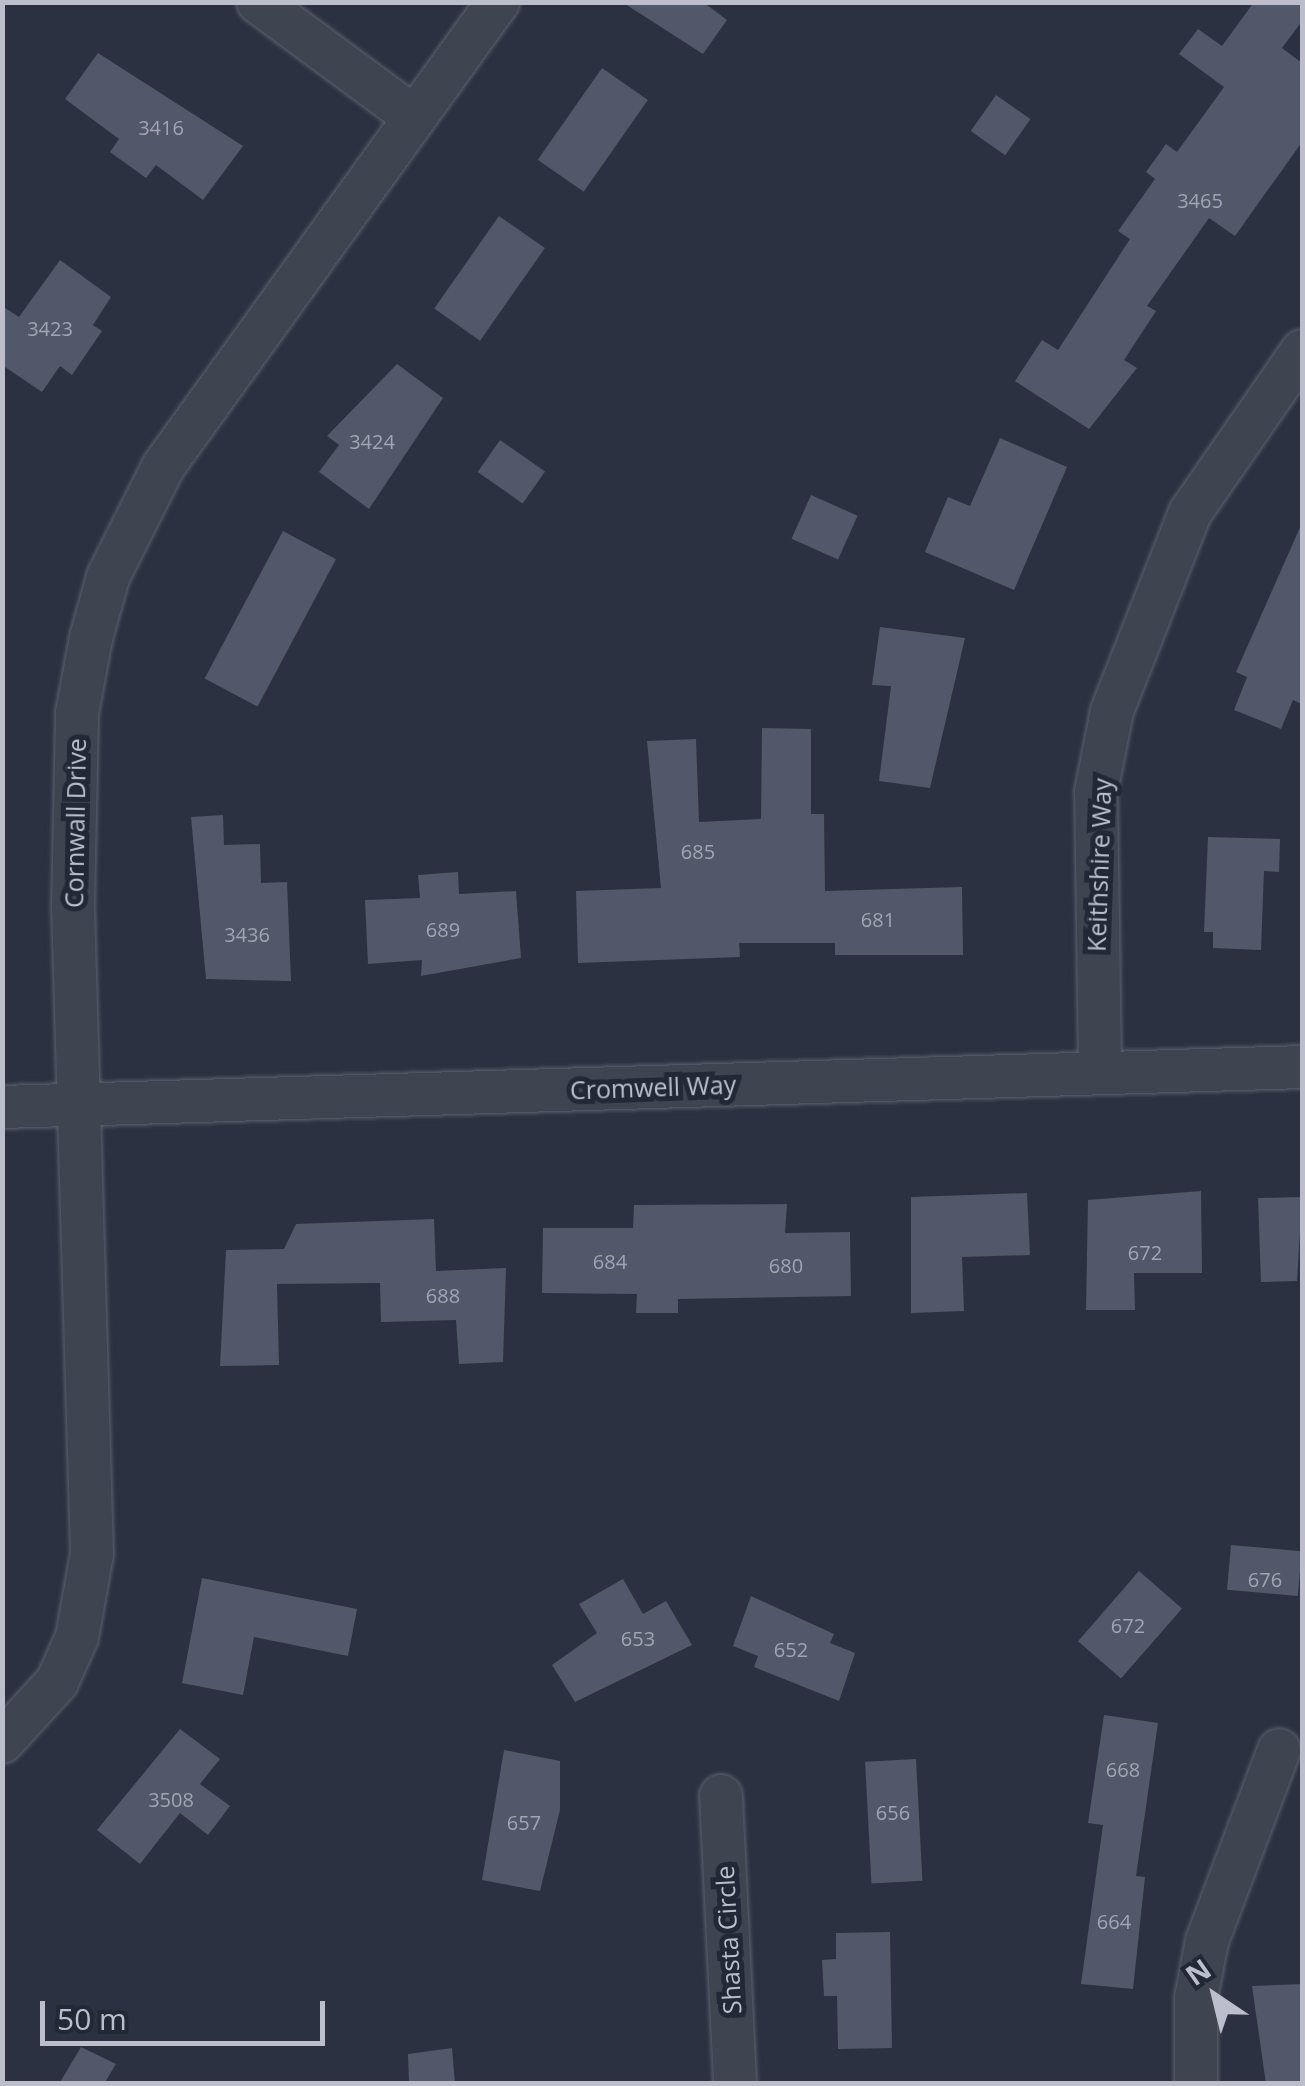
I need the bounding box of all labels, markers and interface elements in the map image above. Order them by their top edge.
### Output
house number: 3416 [138,115,184,139]
house number: 3465 [1177,188,1223,212]
house number: 3423 [27,316,73,340]
house number: 3424 [349,429,395,453]
street label: Cornwall Drive [59,738,91,908]
street label: Keithshire Way [1081,778,1117,952]
house number: 685 [681,839,715,863]
house number: 681 [861,907,895,931]
house number: 689 [426,917,460,941]
house number: 3436 [224,922,270,946]
street label: Cromwell Way [569,1069,737,1105]
house number: 672 [1128,1240,1162,1264]
house number: 684 [593,1249,627,1273]
house number: 680 [769,1253,803,1277]
house number: 688 [426,1283,460,1307]
house number: 676 [1248,1567,1282,1591]
house number: 672 [1111,1613,1145,1637]
house number: 653 [621,1626,655,1650]
house number: 652 [774,1637,808,1661]
house number: 668 [1106,1757,1140,1781]
house number: 3508 [148,1787,194,1811]
house number: 656 [876,1800,910,1824]
house number: 657 [507,1810,541,1834]
street label: Shasta Circle [709,1865,747,2015]
house number: 664 [1097,1909,1131,1933]
north arrow [1165,1946,1265,2046]
text: N [1178,1949,1218,1994]
scale bar [45,1981,330,2043]
text: 50 m [57,1998,127,2039]

